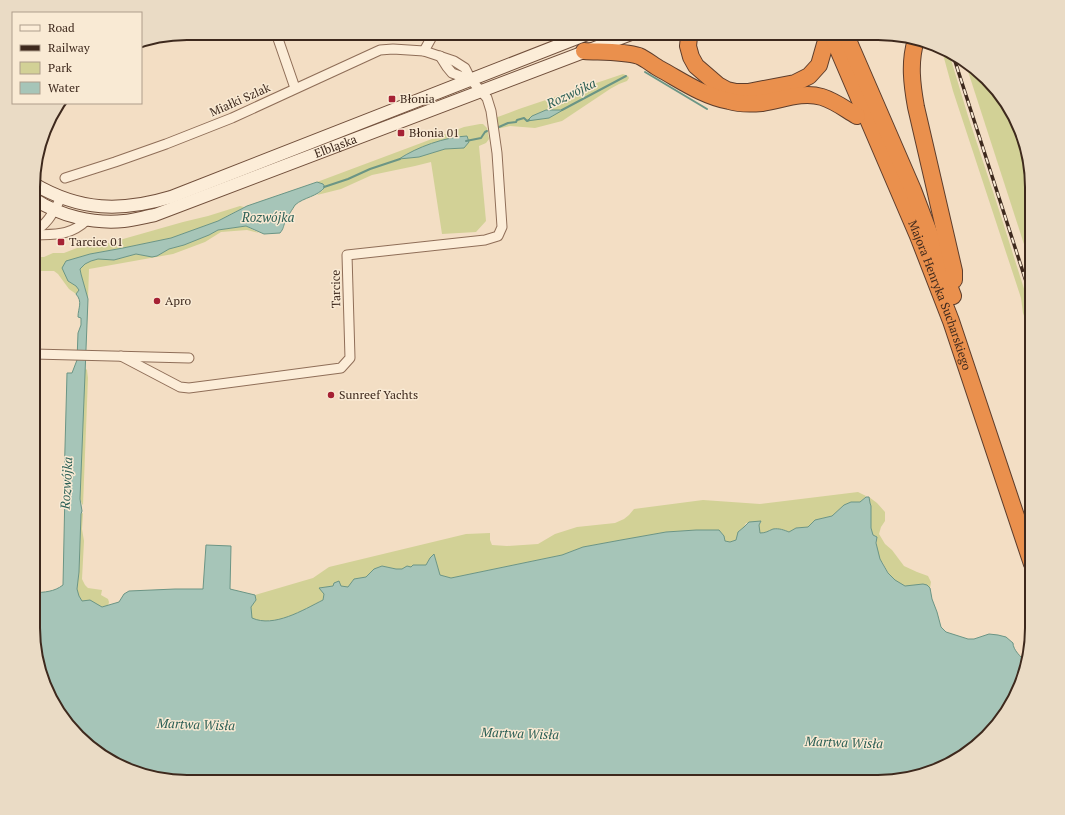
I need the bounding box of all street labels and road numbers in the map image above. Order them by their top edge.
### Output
street label: Miałki Szlak [207,79,273,120]
street label: Elbląska [312,131,359,161]
street label: Majora Henryka Sucharskiego [905,218,975,372]
street label: Tarcice [328,270,343,308]

